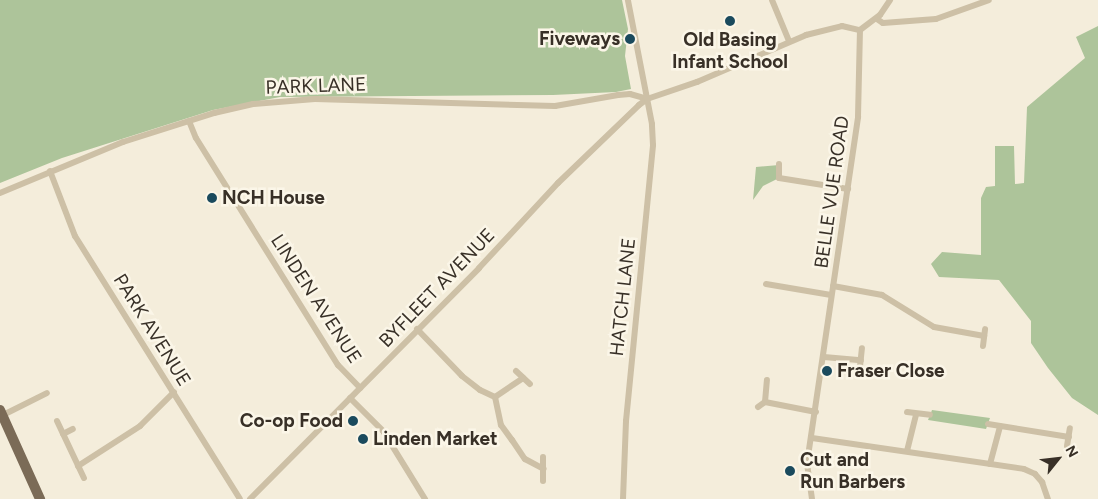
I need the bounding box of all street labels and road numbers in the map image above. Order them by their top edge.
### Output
street label: PARK LANE [265,73,367,99]
street label: BELLE VUE ROAD [810,114,854,270]
street label: BYFLEET AVENUE [374,224,500,352]
street label: LINDEN AVENUE [266,230,366,368]
street label: HATCH LANE [605,237,641,357]
street label: PARK AVENUE [108,270,196,390]

